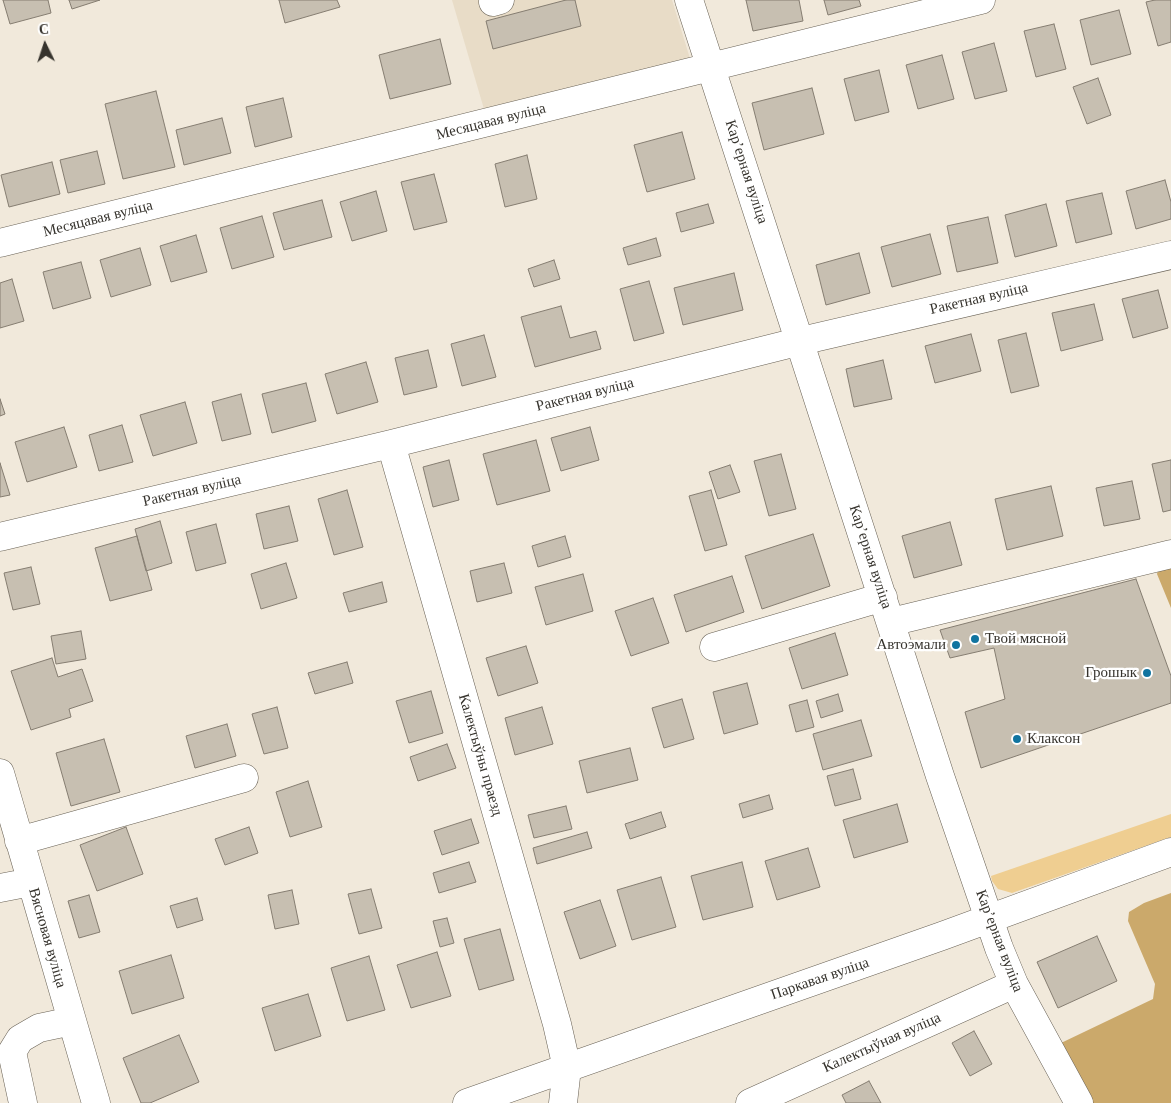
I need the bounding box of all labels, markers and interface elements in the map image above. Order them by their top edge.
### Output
north arrow [20,20,70,70]
text: С [38,22,49,37]
street label: Месяцавая вуліца [434,100,548,144]
street label: Карʼерная вуліца [721,118,771,226]
street label: Месяцавая вуліца [41,197,155,241]
street label: Ракетная вуліца [928,279,1030,319]
street label: Ракетная вуліца [534,374,636,416]
street label: Ракетная вуліца [141,471,243,511]
street label: Карʼерная вуліца [845,503,895,611]
place label: Твой мясной [985,630,1066,648]
marker: Твой мясной [969,633,981,645]
place label: Автоэмали [876,636,946,654]
marker: Автоэмали [950,639,962,651]
place label: Грошык [1085,664,1137,682]
marker: Грошык [1141,667,1153,679]
street label: Калектыўны праезд [454,692,506,818]
place label: Клаксон [1027,730,1080,748]
marker: Клаксон [1011,733,1023,745]
street label: Вясновая вуліца [24,886,70,990]
street label: Карʼерная вуліца [971,887,1027,995]
street label: Паркавая вуліца [769,954,871,1004]
street label: Калектыўная вуліца [820,1009,944,1077]

